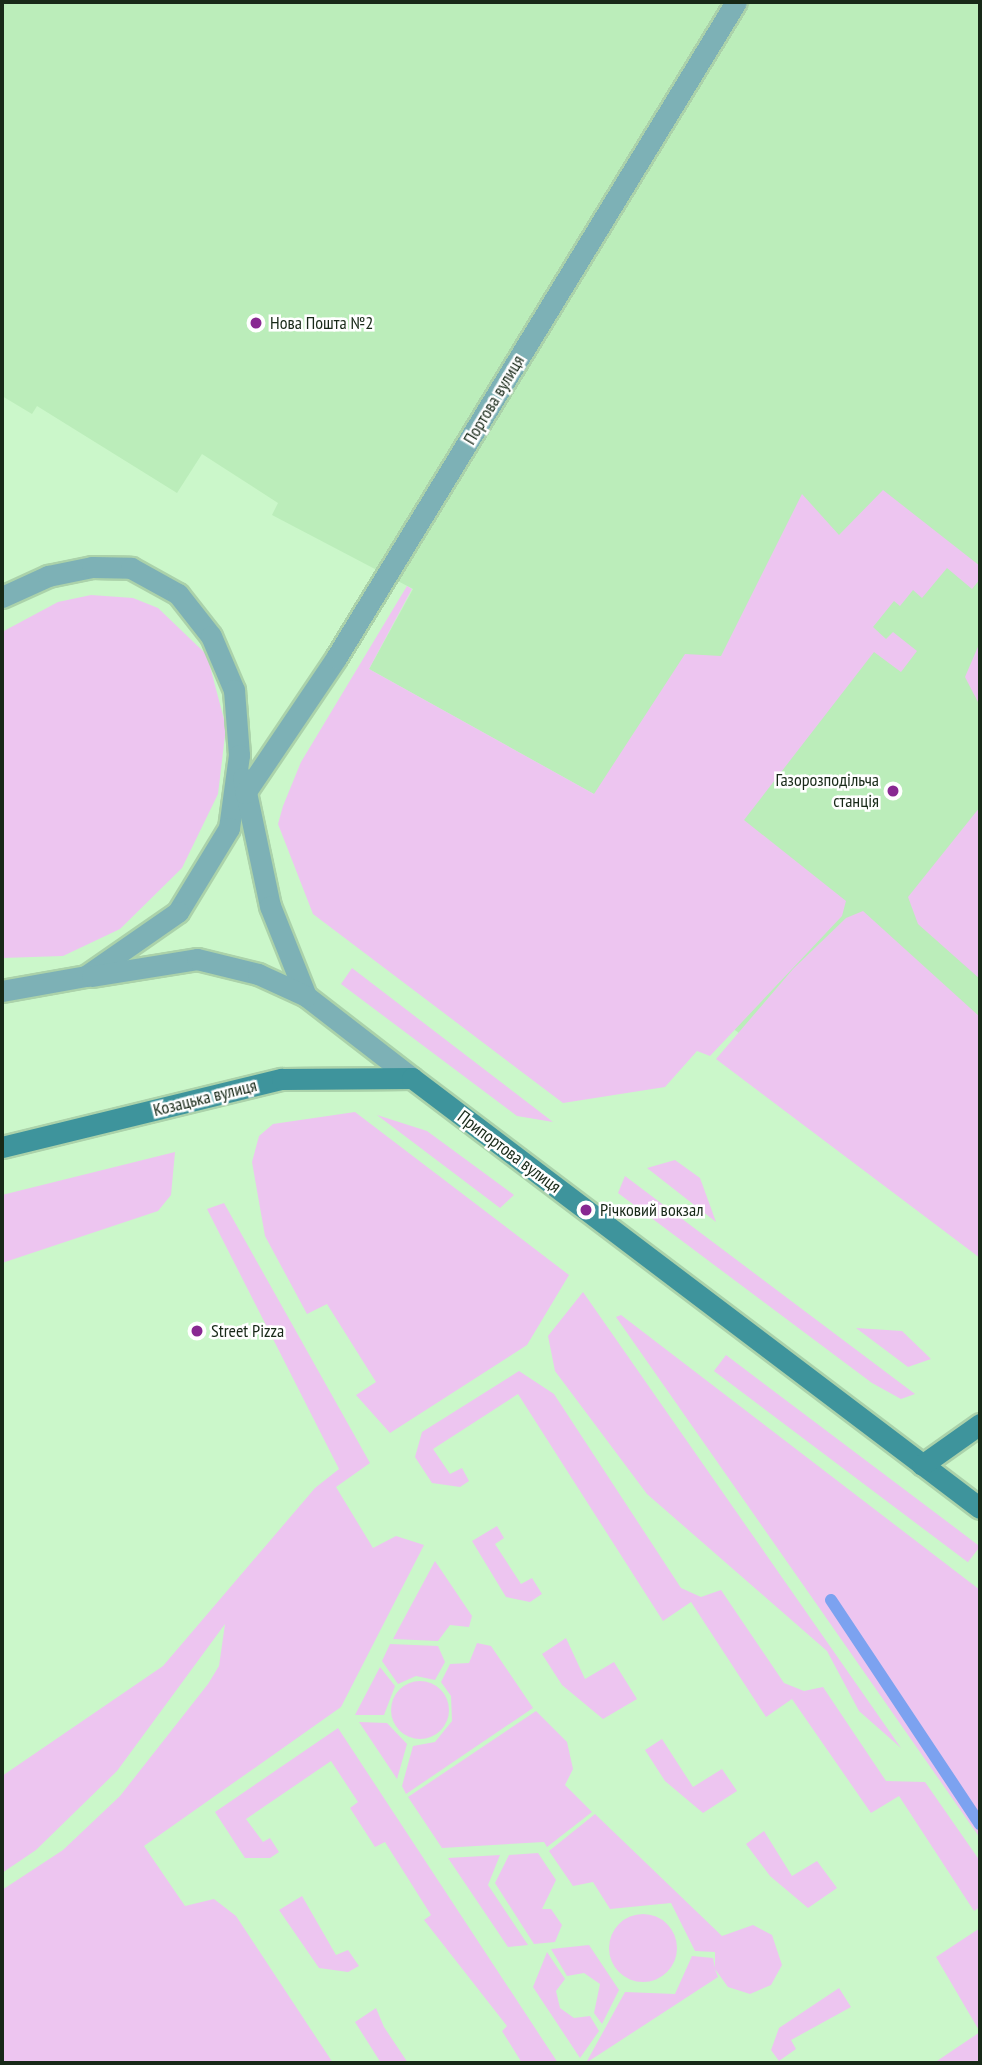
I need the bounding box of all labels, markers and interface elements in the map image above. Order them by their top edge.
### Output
place label: Нова Пошта №2 [270,312,373,334]
marker: Нова Пошта №2 [248,315,264,331]
street label: Портова вулиця [459,351,529,449]
place label: Газорозподільча станція [776,770,879,812]
marker: Газорозподільча станція [885,783,901,799]
street label: Козацька вулиця [151,1075,259,1121]
street label: Припортова вулиця [453,1106,565,1198]
place label: Річковий вокзал [600,1199,703,1221]
marker: Річковий вокзал [578,1202,594,1218]
place label: Street Pizza [211,1320,284,1342]
marker: Street Pizza [189,1323,205,1339]

